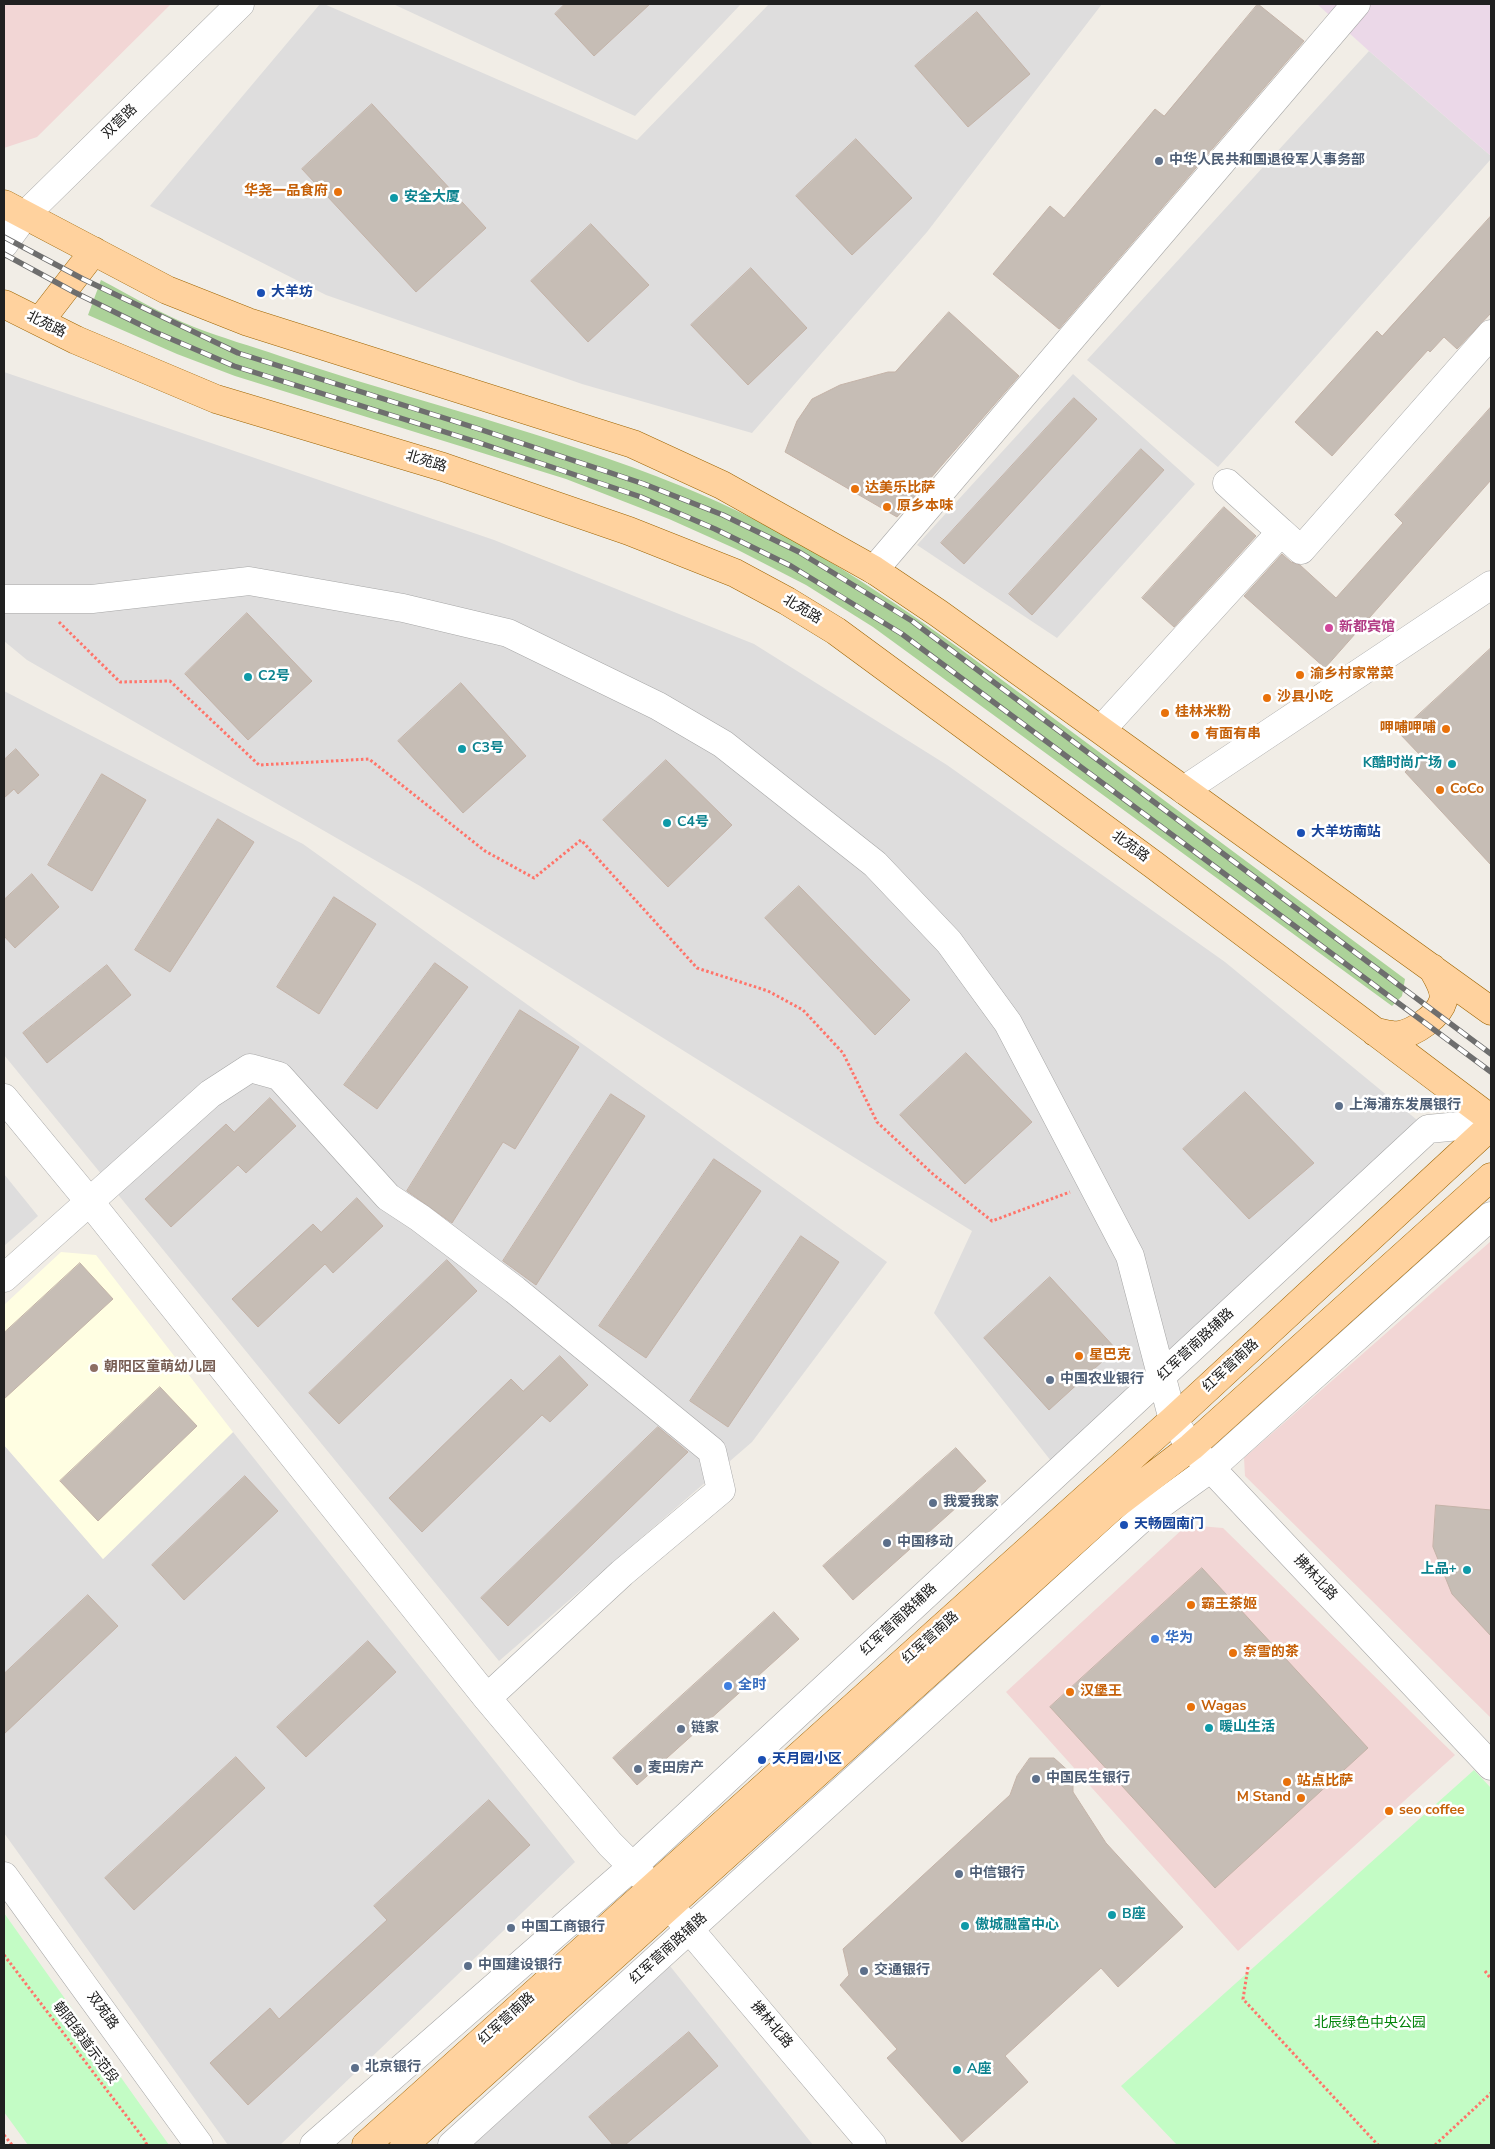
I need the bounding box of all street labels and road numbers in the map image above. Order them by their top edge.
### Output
street label: 双营路 [99,101,141,143]
street label: 北苑路 [23,308,69,342]
street label: 北苑路 [403,448,449,476]
street label: 北苑路 [780,592,824,628]
street label: 北苑路 [1108,828,1152,866]
street label: 红军营南路辅路 [1154,1305,1238,1385]
street label: 红军营南路 [1200,1336,1262,1396]
street label: 拂林北路 [1290,1552,1340,1604]
street label: 红军营南路辅路 [857,1580,941,1660]
street label: 红军营南路 [899,1608,963,1668]
street label: 红军营南路辅路 [627,1910,711,1988]
street label: 双苑路 [83,1989,121,2033]
street label: 红军营南路 [475,1989,539,2049]
street label: 拂林北路 [747,1998,795,2052]
street label: 朝阳绿道示范段 [49,1999,121,2087]

